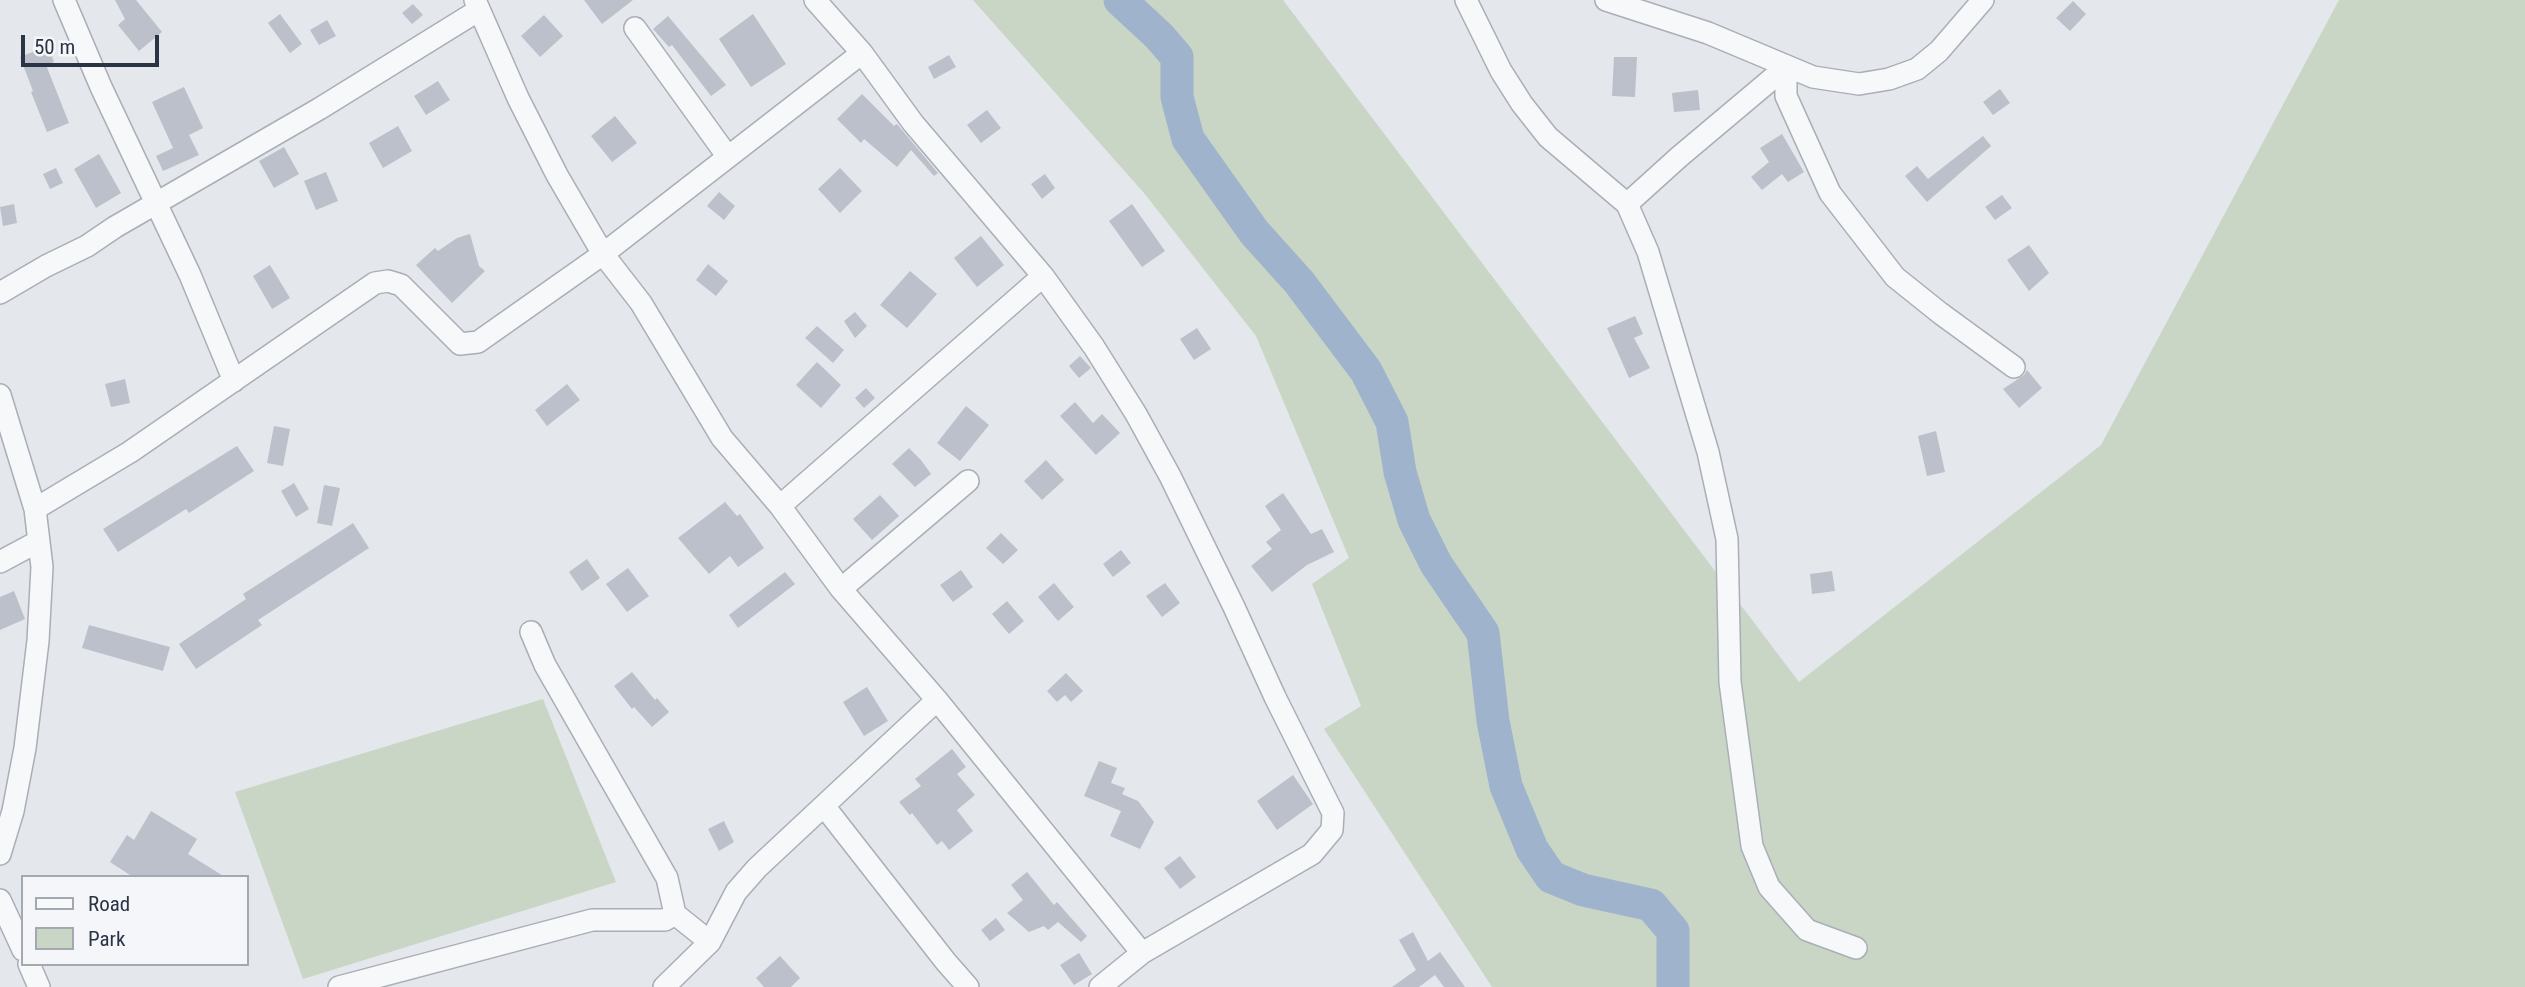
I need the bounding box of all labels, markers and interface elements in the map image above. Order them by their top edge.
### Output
scale bar [24,21,163,65]
text: 50 m [34,35,75,59]
legend [21,875,248,966]
text: Road [88,892,130,916]
text: Park [88,927,125,951]

